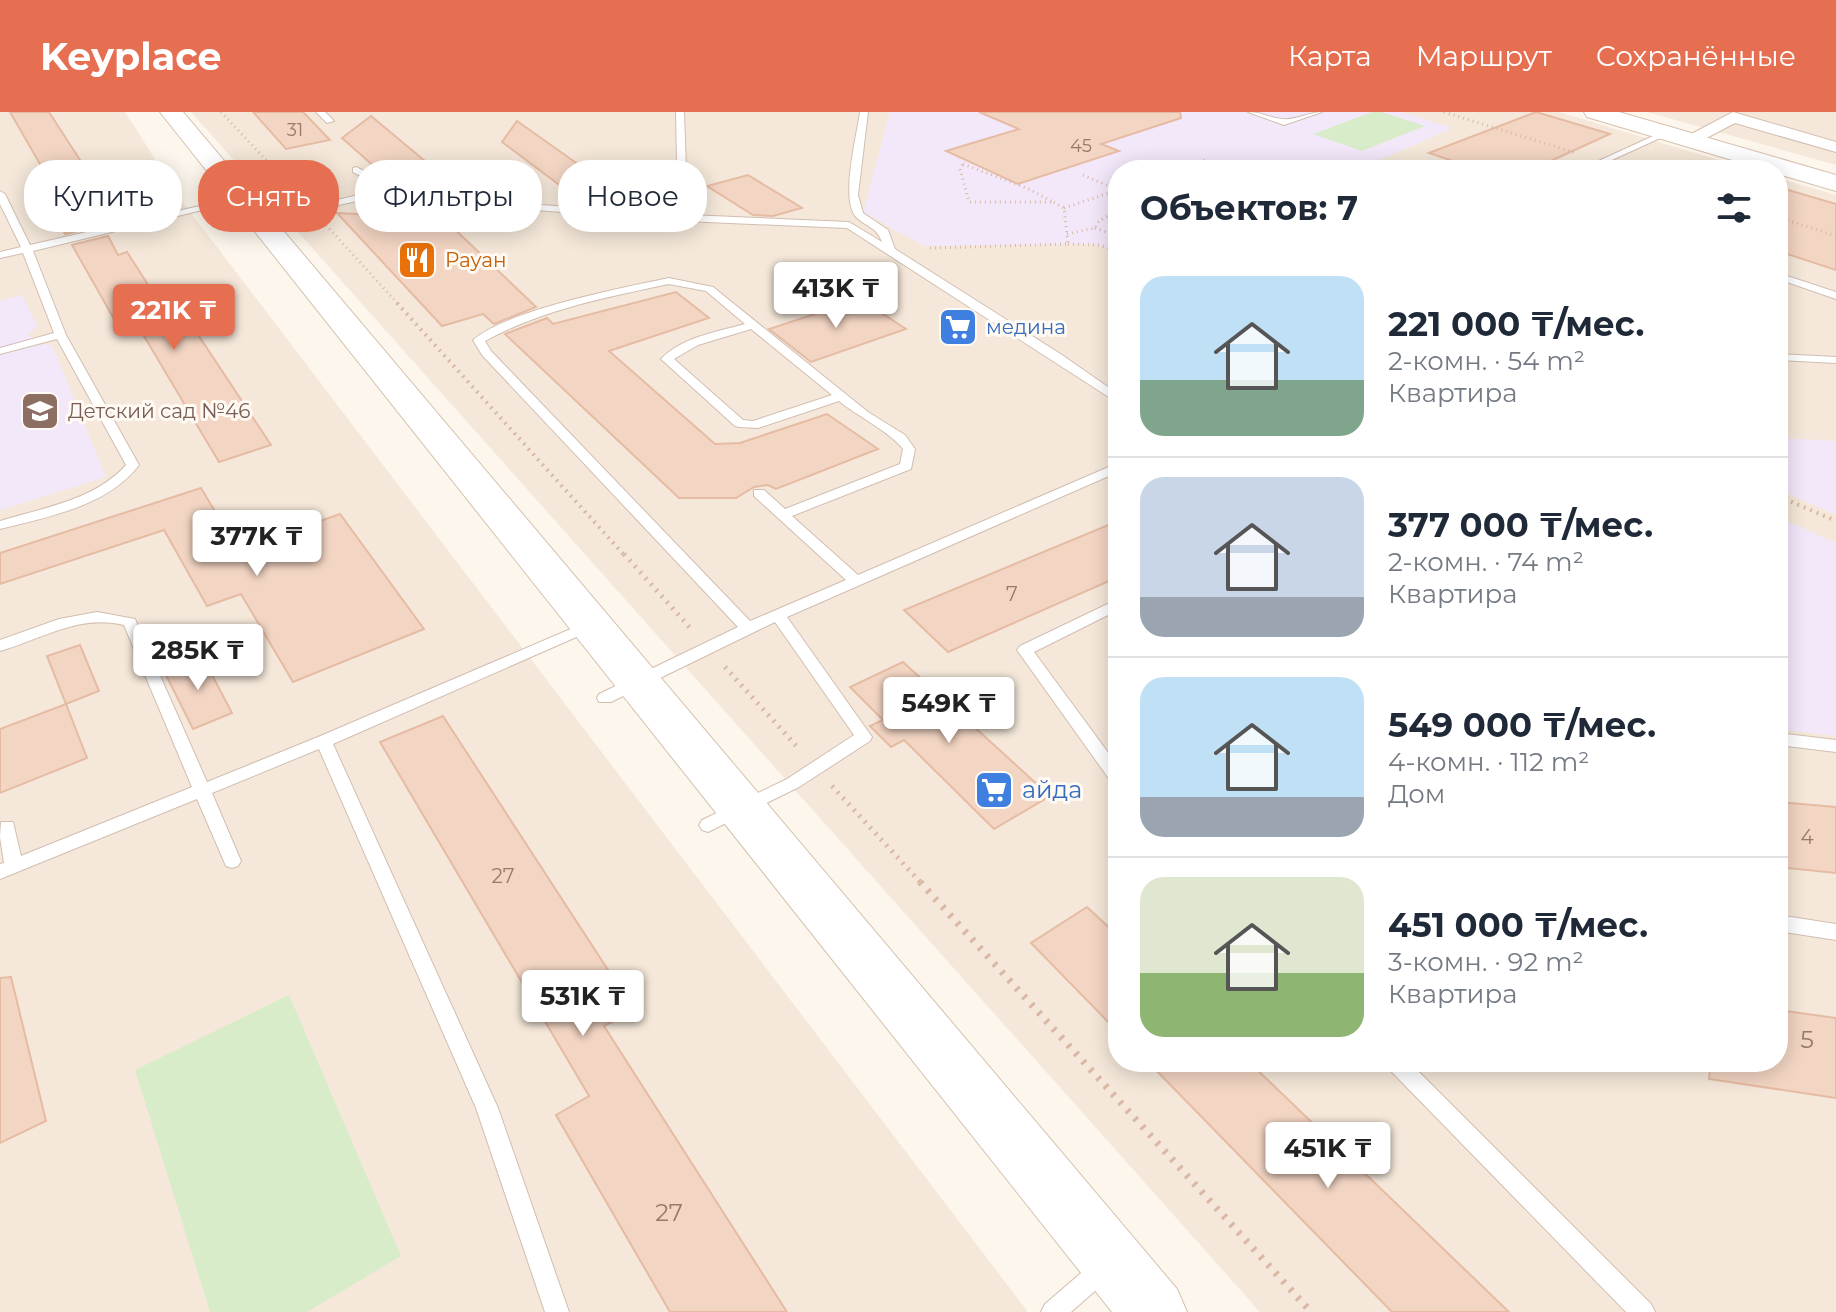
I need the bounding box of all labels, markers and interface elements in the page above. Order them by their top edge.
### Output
text: Keyplace [40,33,221,80]
text: Карта [1288,39,1372,73]
text: Маршрут [1416,39,1552,73]
text: Сохранённые [1596,39,1796,73]
house number: 31 [287,119,303,141]
house number: 45 [1070,135,1092,157]
chip: Купить [24,160,182,232]
chip: Снять [198,160,339,232]
chip: Фильтры [355,160,542,232]
chip: Новое [558,160,707,232]
icon: filters [1712,186,1756,230]
text: Объектов: 7 [1140,187,1358,229]
restaurant icon: Рауан [396,239,438,281]
place label: Рауан [445,248,506,272]
pin: 413K ₸ [771,262,901,330]
text: 413K ₸ [792,272,880,304]
pin: 221K ₸ [109,284,239,352]
text: 221K ₸ [131,294,217,326]
text: 221 000 ₸/мес. [1388,303,1645,345]
supermarket icon: медина [937,306,979,348]
icon: home [1204,308,1300,404]
place label: медина [986,315,1066,339]
text: 2-комн. · 54 m² [1388,345,1585,377]
text: Квартира [1388,377,1517,409]
school or university icon: Детский сад №46 [19,390,61,432]
place label: Детский сад №46 [68,399,250,423]
text: 377 000 ₸/мес. [1388,504,1653,546]
icon: home [1204,509,1300,605]
pin: 377K ₸ [192,510,322,578]
text: 377K ₸ [211,520,303,552]
text: 2-комн. · 74 m² [1388,546,1584,578]
text: Квартира [1388,578,1517,610]
house number: 7 [1006,582,1018,606]
pin: 285K ₸ [133,624,263,692]
text: 285K ₸ [151,634,245,666]
pin: 549K ₸ [884,677,1014,745]
text: 549K ₸ [901,687,997,719]
text: 549 000 ₸/мес. [1388,704,1656,746]
icon: home [1204,709,1300,805]
text: 4-комн. · 112 m² [1388,746,1589,778]
supermarket icon: айда [973,769,1015,811]
place label: айда [1022,775,1082,804]
text: Дом [1388,778,1445,810]
house number: 4 [1800,825,1814,849]
house number: 27 [491,864,515,888]
text: 451 000 ₸/мес. [1388,904,1648,946]
icon: home [1204,909,1300,1005]
text: 3-комн. · 92 m² [1388,946,1584,978]
pin: 531K ₸ [518,970,648,1038]
text: Квартира [1388,978,1517,1010]
text: 531K ₸ [540,980,626,1012]
house number: 5 [1800,1025,1814,1054]
pin: 451K ₸ [1263,1122,1393,1190]
text: 451K ₸ [1283,1132,1373,1164]
house number: 27 [655,1198,683,1227]

